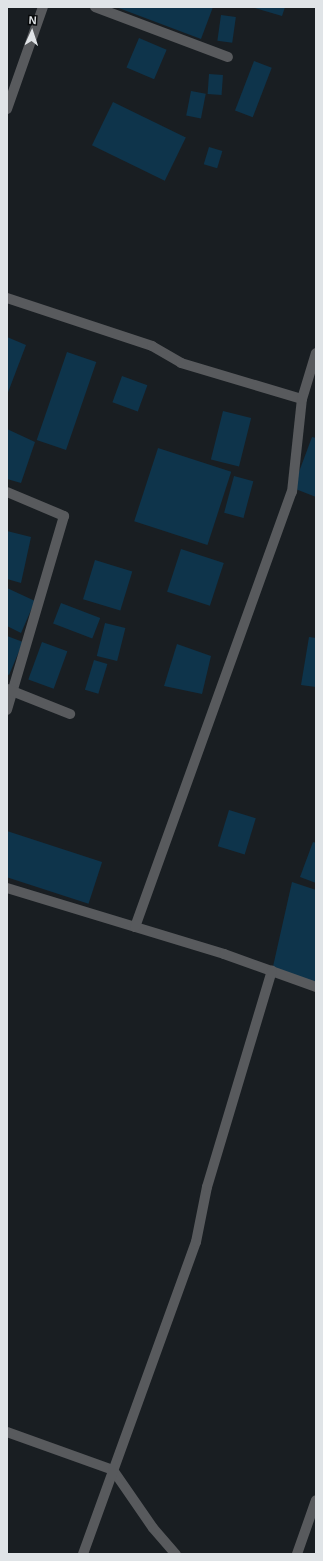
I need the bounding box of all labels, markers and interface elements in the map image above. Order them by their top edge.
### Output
north arrow [12,12,52,52]
text: N [28,14,37,26]

